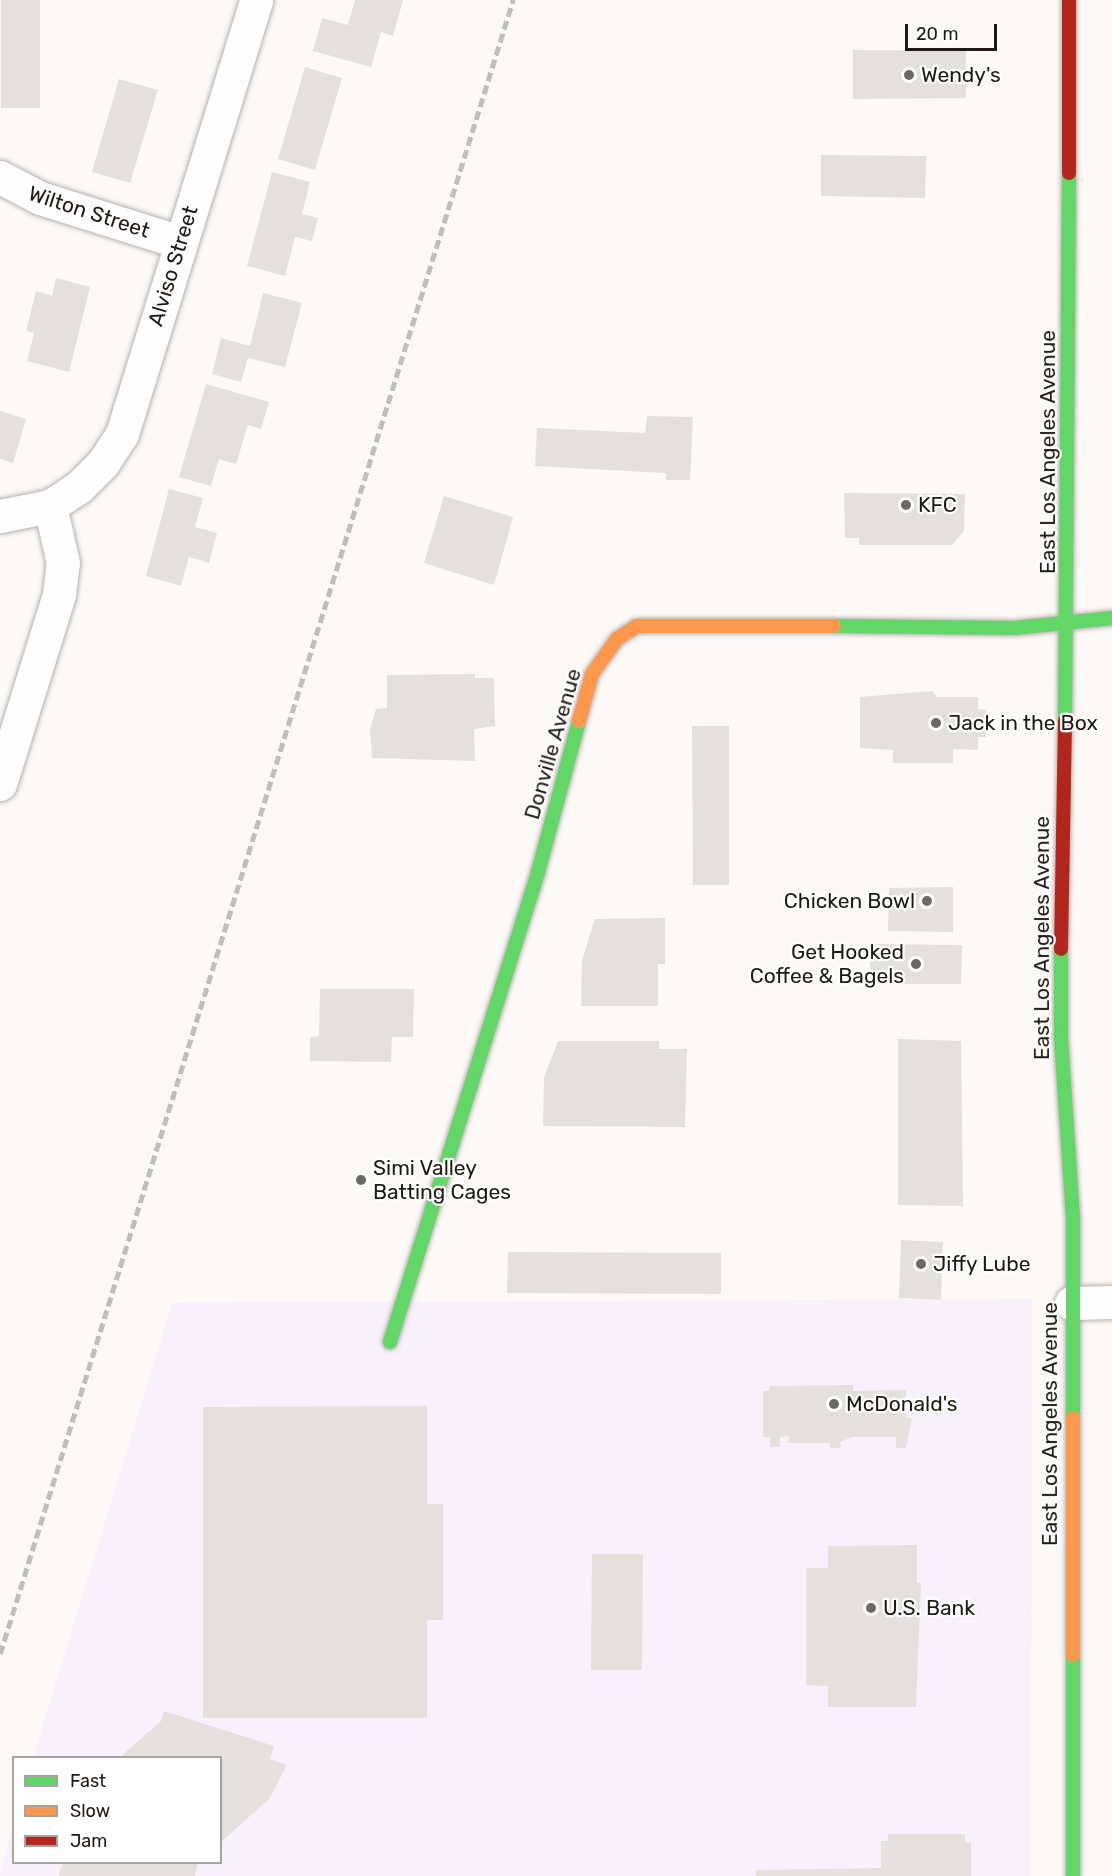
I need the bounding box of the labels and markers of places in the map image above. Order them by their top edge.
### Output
place label: Wendy's [921,62,1001,88]
marker: Wendy's [902,68,916,82]
place label: KFC [918,492,957,518]
marker: KFC [899,498,913,512]
place label: Jack in the Box [948,710,1098,736]
marker: Jack in the Box [929,716,943,730]
place label: Chicken Bowl [784,888,915,914]
marker: Chicken Bowl [920,894,934,908]
place label: Get Hooked Coffee & Bagels [750,939,904,989]
marker: Get Hooked Coffee & Bagels [909,957,923,971]
place label: Simi Valley Batting Cages [373,1155,511,1205]
marker: Simi Valley Batting Cages [354,1173,368,1187]
place label: Jiffy Lube [933,1251,1031,1277]
marker: Jiffy Lube [914,1257,928,1271]
place label: McDonald's [846,1391,958,1417]
marker: McDonald's [827,1397,841,1411]
place label: U.S. Bank [883,1595,975,1621]
marker: U.S. Bank [864,1601,878,1615]

